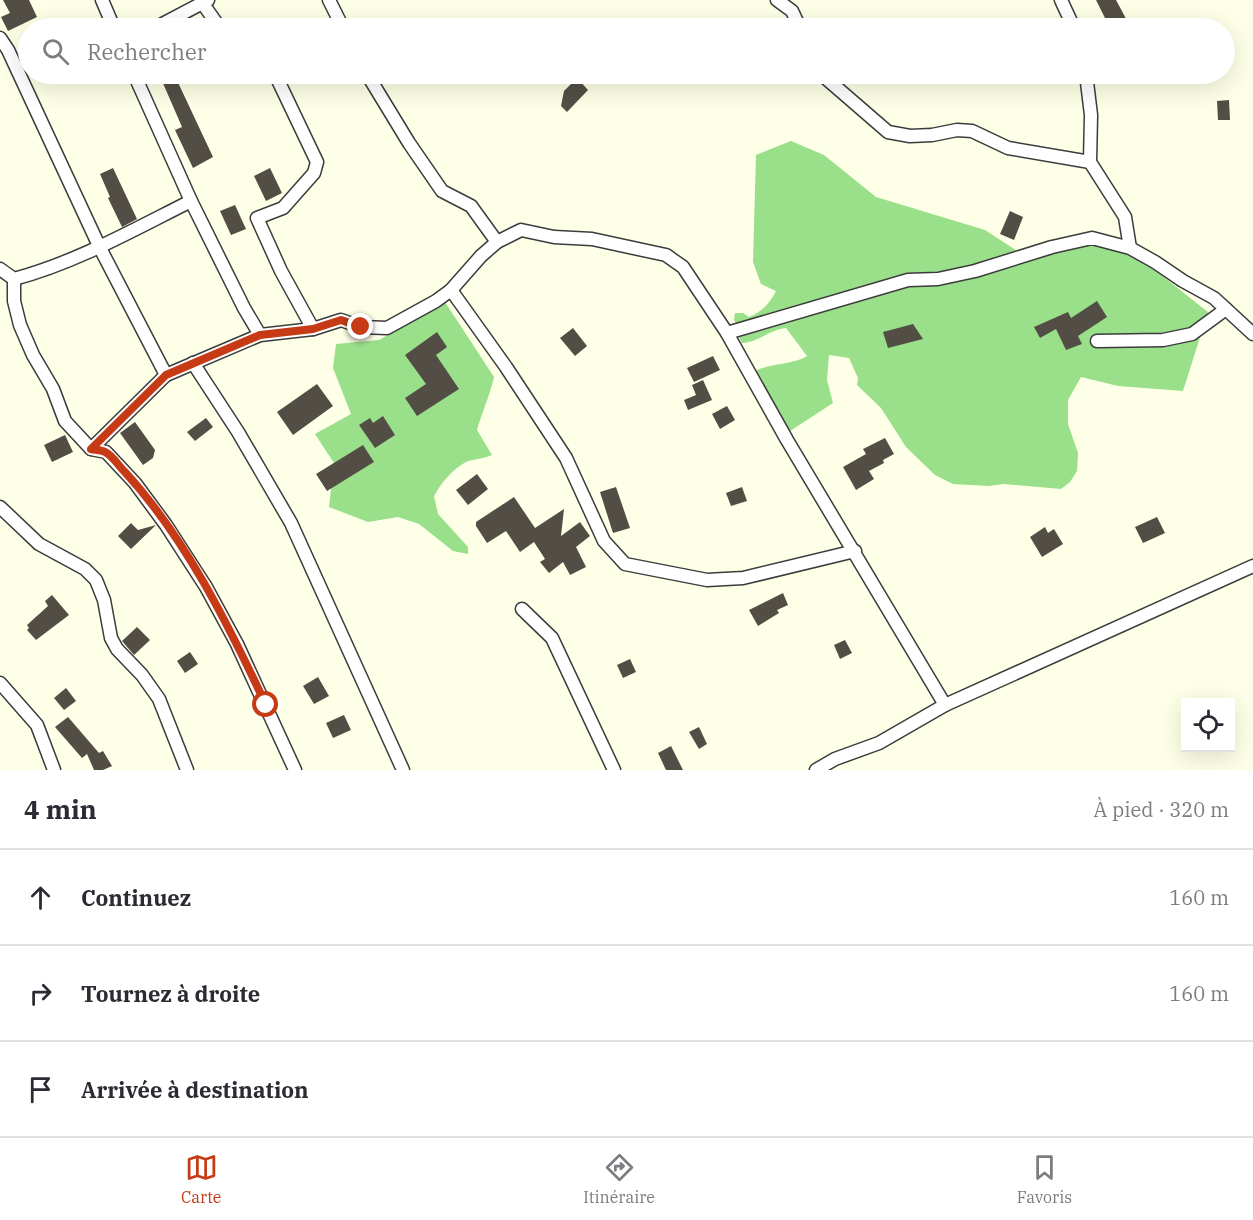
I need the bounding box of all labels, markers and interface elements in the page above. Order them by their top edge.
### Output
search box [18,18,1235,84]
icon: search [39,35,72,68]
text: Rechercher [87,37,206,66]
route end [347,313,373,339]
route start [252,691,278,717]
map controls [1181,698,1235,752]
button: locate [1181,698,1235,752]
text: 4 min [24,792,97,826]
text: À pied · 320 m [1094,796,1229,823]
icon: ahead [24,881,57,914]
text: Continuez [81,883,191,912]
text: 160 m [1169,884,1229,911]
icon: right [24,977,57,1010]
text: Tournez à droite [81,979,260,1008]
text: 160 m [1169,980,1229,1007]
icon: arrive [24,1073,57,1106]
text: Arrivée à destination [81,1075,309,1104]
tab: Carte [181,1151,221,1207]
tab: Itinéraire [583,1151,655,1207]
tab: Favoris [1017,1151,1072,1207]

